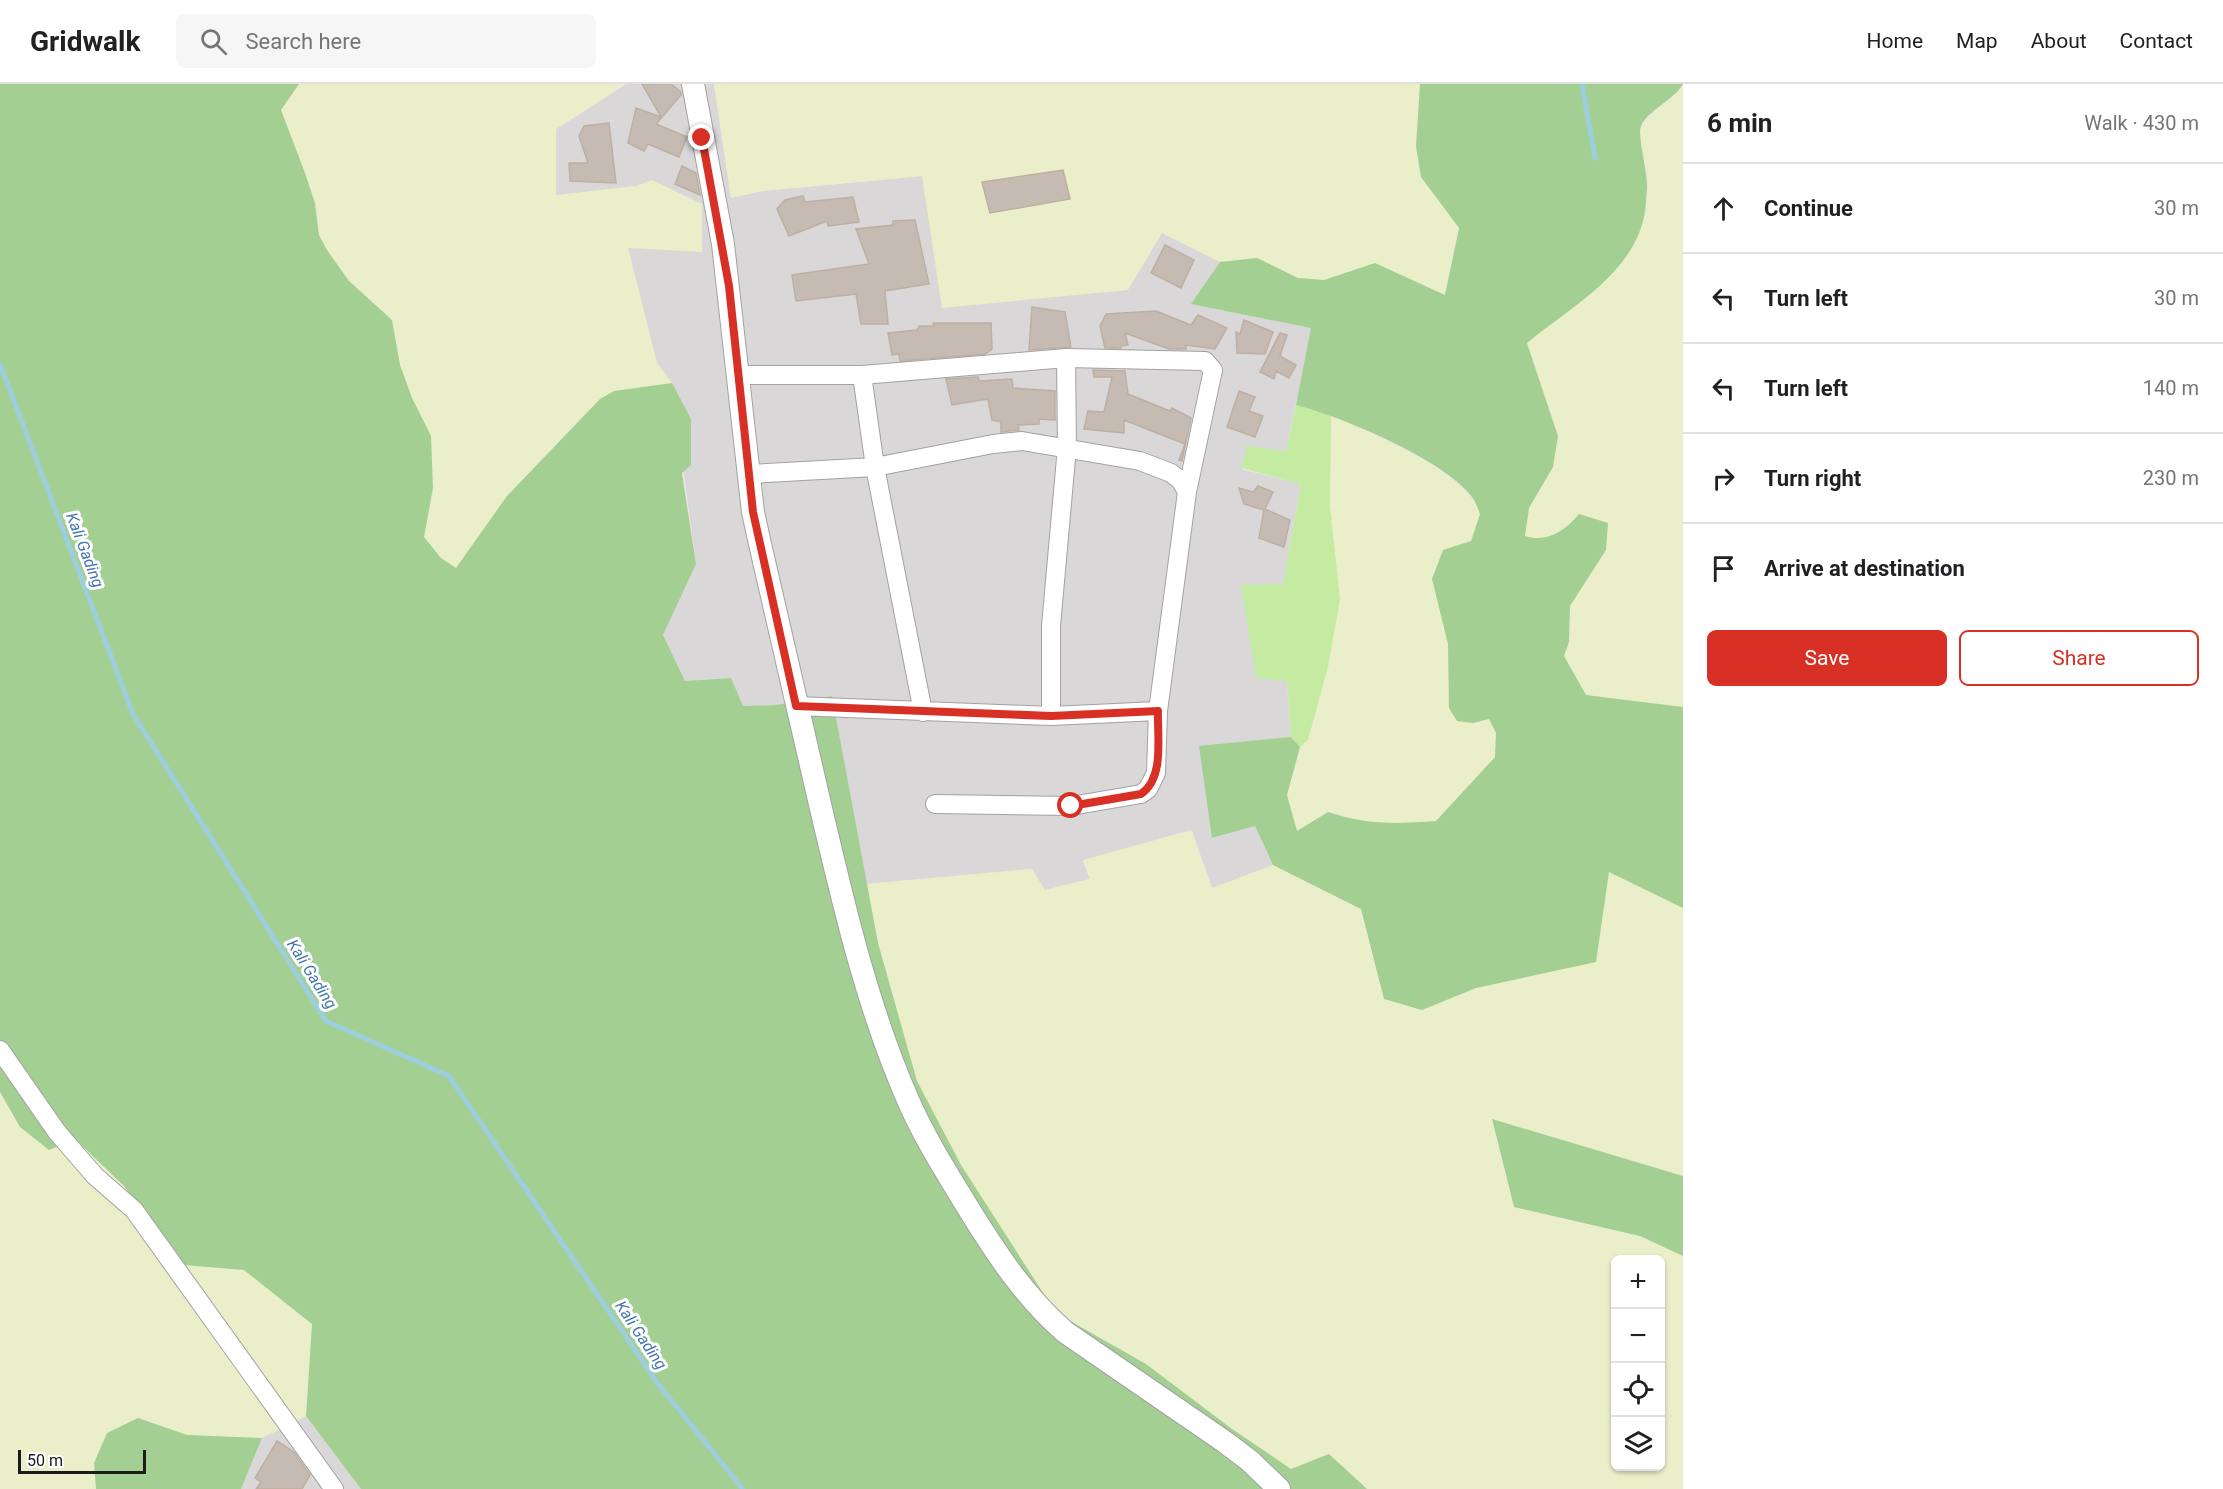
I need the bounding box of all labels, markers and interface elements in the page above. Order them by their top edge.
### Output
search box [176,14,596,68]
text: Gridwalk [30,25,140,58]
icon: search [197,25,230,58]
text: Search here [245,29,361,54]
text: Home [1867,29,1923,53]
text: Map [1956,29,1998,53]
text: About [2031,29,2087,53]
text: Contact [2120,29,2193,53]
text: 6 min [1707,108,1772,138]
text: Walk · 430 m [2084,111,2199,135]
route end [688,124,714,150]
icon: ahead [1707,192,1740,225]
text: Continue [1764,196,1853,221]
text: 30 m [2154,196,2199,220]
icon: left [1707,282,1740,315]
text: Turn left [1764,286,1848,311]
text: 30 m [2154,286,2199,310]
icon: left [1707,372,1740,405]
text: Turn left [1764,376,1848,401]
text: 140 m [2143,376,2199,400]
icon: right [1707,462,1740,495]
text: Turn right [1764,466,1861,491]
text: 230 m [2143,466,2199,490]
water label: Kali Gading [62,510,108,590]
icon: arrive [1707,552,1740,585]
text: Arrive at destination [1764,556,1965,581]
button: Save [1707,630,1947,686]
button: Share [1959,630,2199,686]
route start [1057,792,1083,818]
water label: Kali Gading [283,936,341,1013]
map controls [1611,1255,1665,1471]
button: + [1611,1255,1665,1309]
water label: Kali Gading [611,1297,671,1373]
button: − [1611,1309,1665,1363]
button: locate [1611,1363,1665,1417]
button: layers [1611,1417,1665,1471]
scale bar [18,1447,146,1474]
text: 50 m [27,1451,63,1470]

